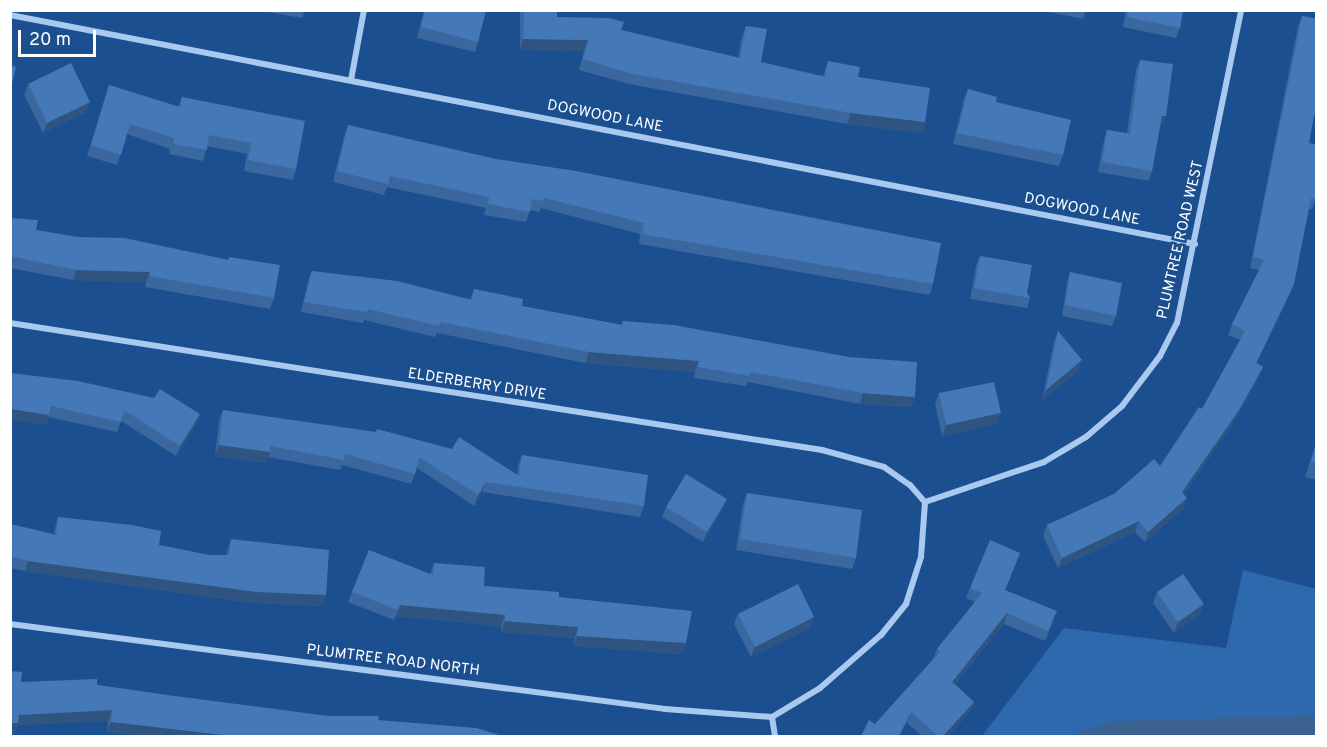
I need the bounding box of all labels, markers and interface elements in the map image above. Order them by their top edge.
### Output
scale bar [21,18,99,56]
text: 20 m [29,29,71,52]
street label: DOGWOOD LANE [546,97,664,137]
street label: PLUMTREE ROAD WEST [1154,159,1208,321]
street label: DOGWOOD LANE [1023,190,1141,230]
street label: ELDERBERRY DRIVE [406,365,548,405]
street label: PLUMTREE ROAD NORTH [305,641,481,681]

